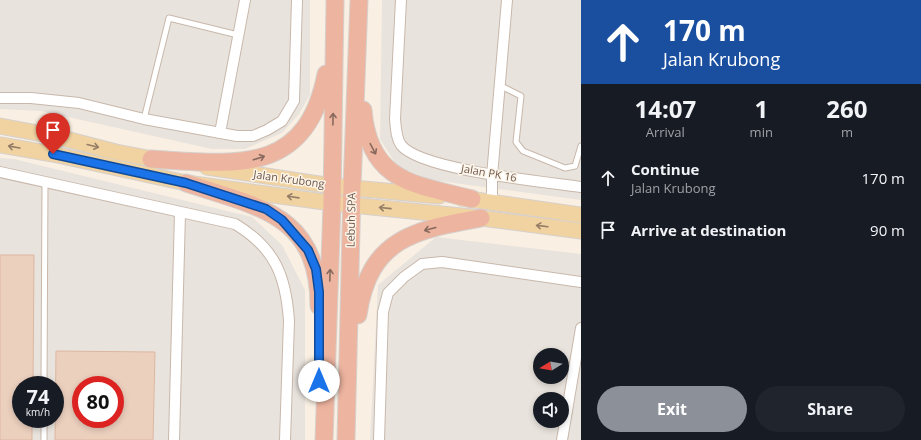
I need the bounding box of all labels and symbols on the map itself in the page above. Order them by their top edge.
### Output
pin [36,113,70,154]
one-way arrow [329,113,337,126]
one-way arrow [8,143,21,151]
one-way arrow [86,143,99,150]
one-way arrow [369,143,377,155]
one-way arrow [253,154,265,162]
street label: Jalan PK 16 [459,160,518,185]
street label: Jalan Krubong [252,166,326,191]
one-way arrow [287,193,300,201]
street label: Lebuh SPA [343,193,358,247]
one-way arrow [379,204,392,212]
one-way arrow [536,222,549,229]
one-way arrow [423,225,436,233]
one-way arrow [326,269,334,282]
north arrow [533,348,569,384]
position arrow [298,360,340,402]
speed limit sign: 80 [72,376,124,428]

